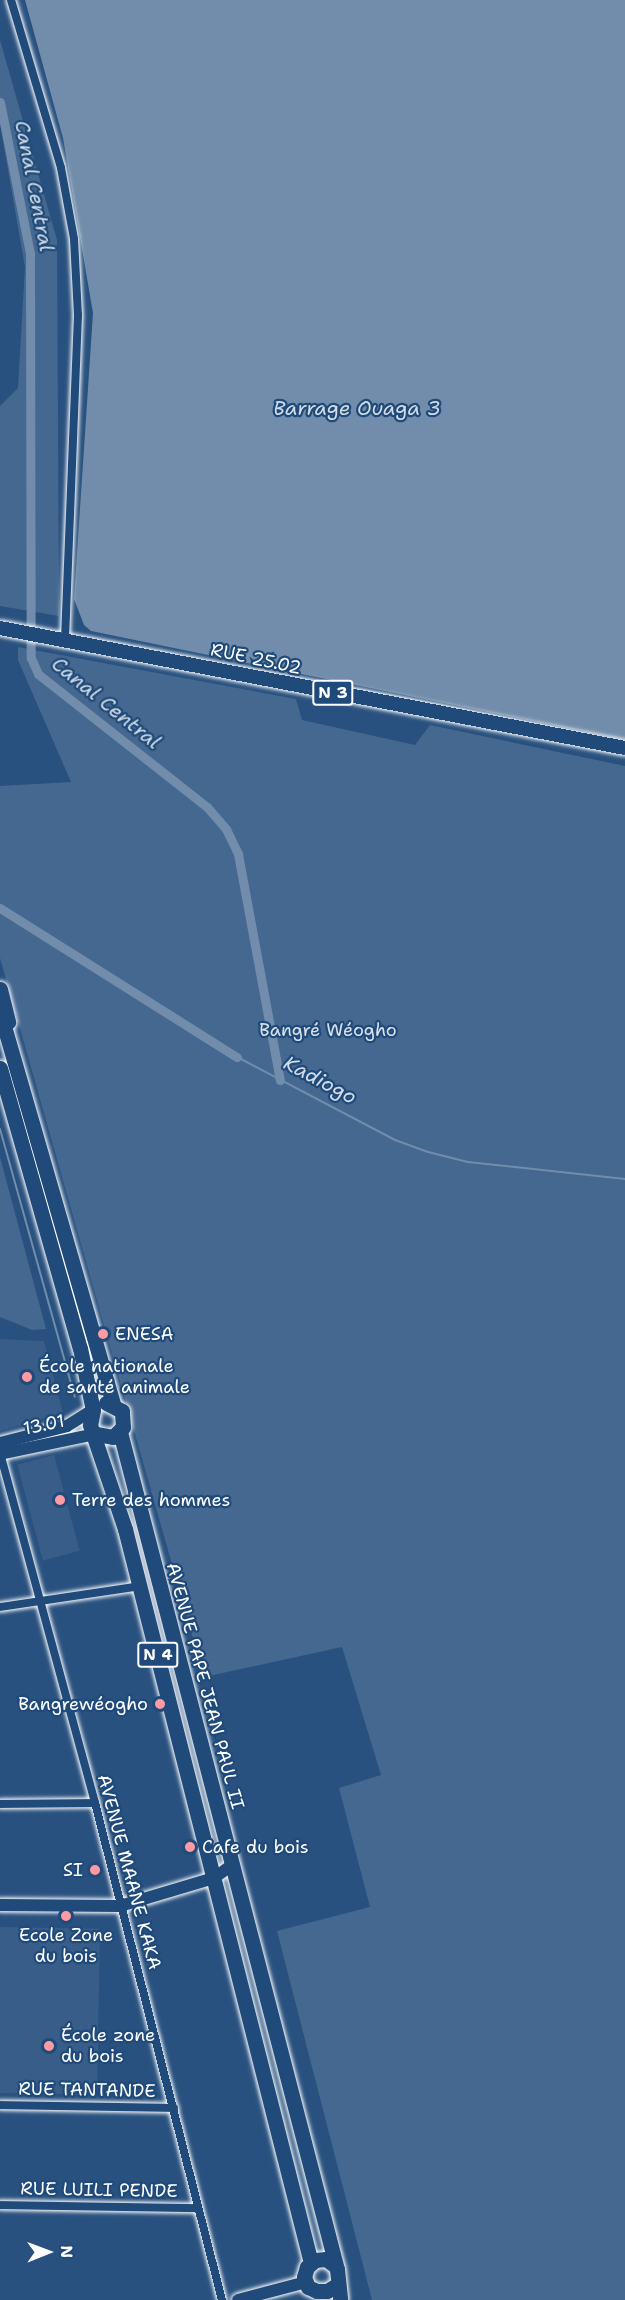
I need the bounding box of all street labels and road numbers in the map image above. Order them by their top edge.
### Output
street label: RUE 25.02 [209,639,303,679]
road number: N 3 [312,680,354,706]
street label: 13.01 [21,1410,67,1440]
street label: AVENUE PAPE JEAN PAUL II [162,1560,248,1812]
road number: N 4 [137,1642,179,1668]
street label: AVENUE MAANE KAKA [93,1772,165,1972]
street label: RUE TANTANDE [18,2078,156,2102]
street label: RUE LUILI PENDE [20,2178,178,2202]

